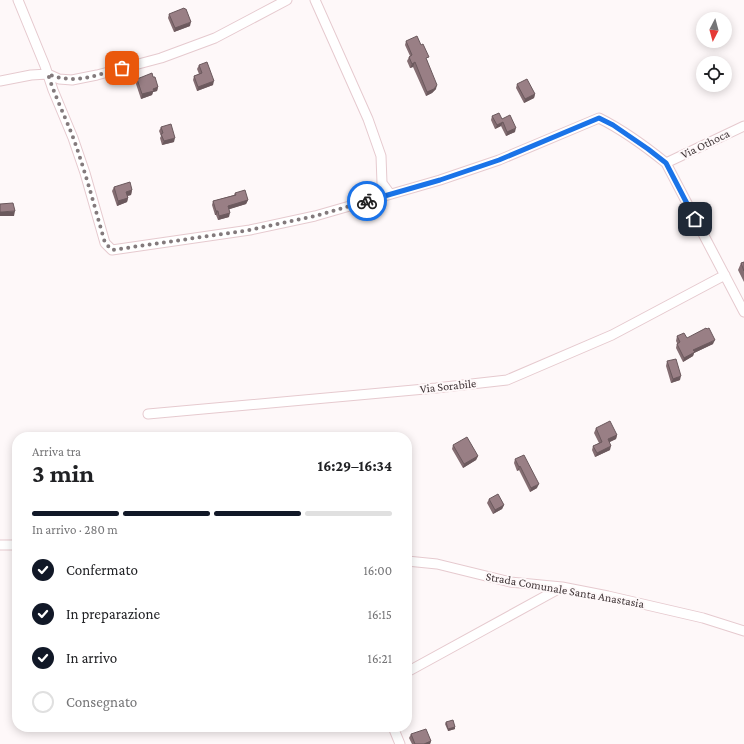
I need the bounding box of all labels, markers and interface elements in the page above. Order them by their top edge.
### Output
north arrow [696,12,732,48]
map controls [696,12,732,92]
pin [105,51,139,85]
button: locate [696,56,732,92]
icon: bag [111,57,133,79]
street label: Via Othoca [678,126,732,162]
courier [347,181,387,221]
icon: bike [356,190,378,212]
pin [678,202,712,236]
icon: home [684,208,706,230]
street label: Via Sorabile [419,376,477,396]
text: Arriva tra [32,444,81,459]
text: 16:29–16:34 [318,458,392,474]
text: 3 min [32,459,94,488]
text: In arrivo · 280 m [32,522,118,537]
icon: check [32,559,54,581]
text: Confermato [66,562,138,578]
text: 16:00 [363,563,392,578]
street label: Strada Comunale Santa Anastasia [485,569,646,611]
icon: check [32,603,54,625]
text: In preparazione [66,606,160,622]
text: 16:15 [368,607,392,622]
icon: check [32,647,54,669]
text: In arrivo [66,650,117,666]
text: 16:21 [368,651,392,666]
text: Consegnato [66,694,137,710]

